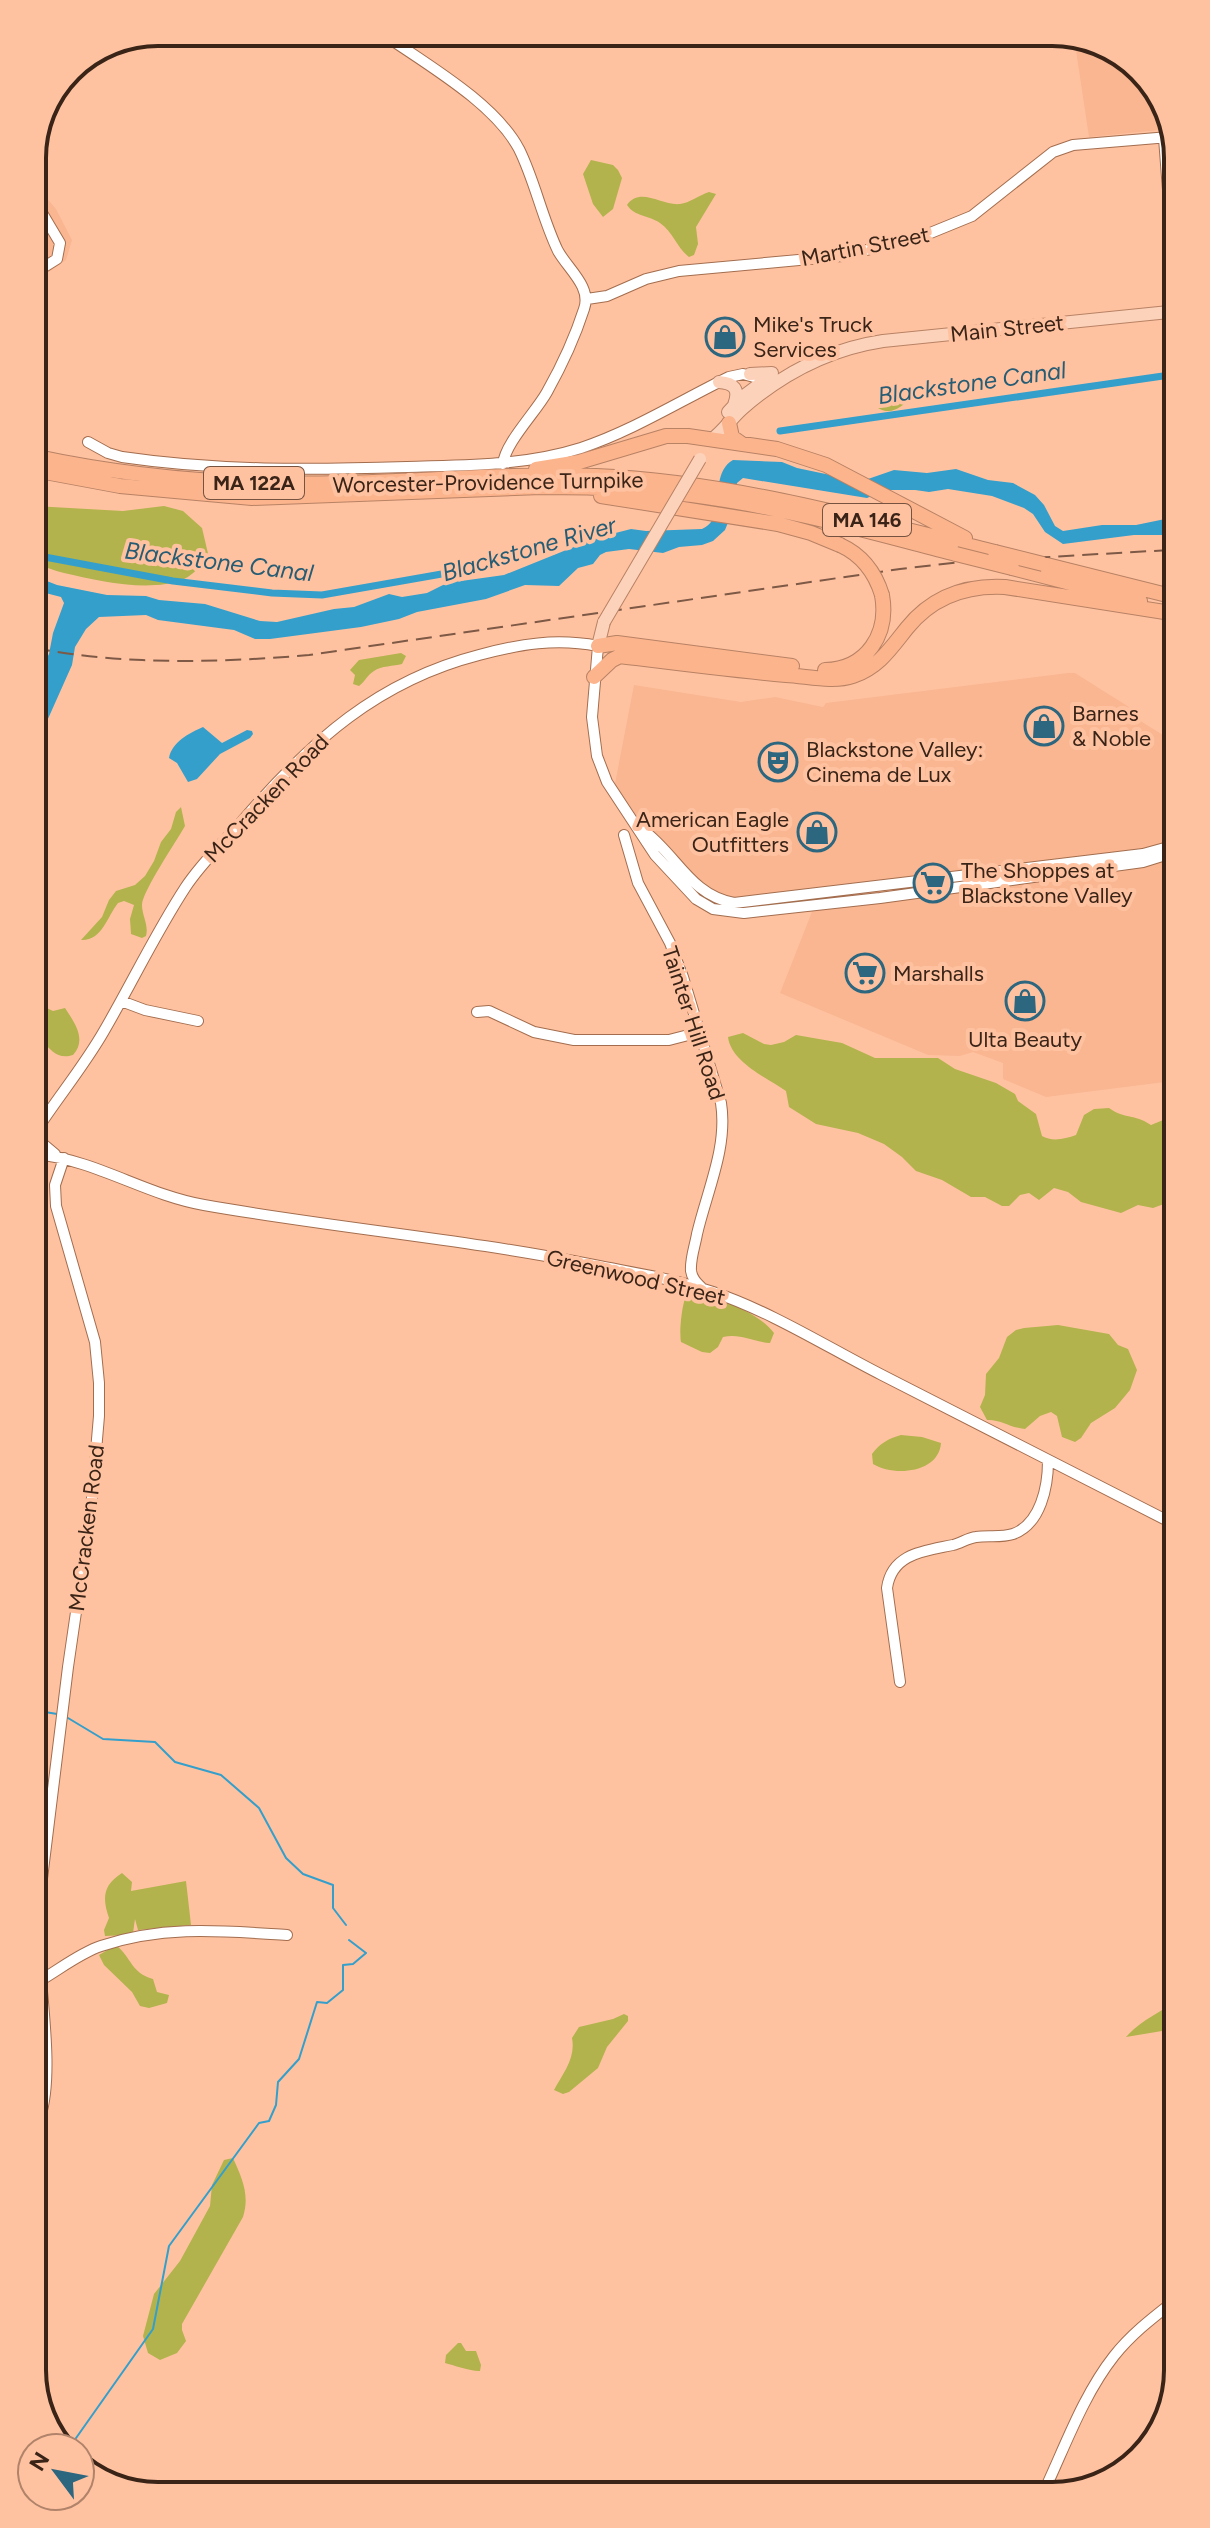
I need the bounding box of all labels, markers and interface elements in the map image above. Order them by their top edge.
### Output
street label: Martin Street [799,221,931,272]
street label: Main Street [949,309,1065,348]
place label: Mike's Truck Services [753,311,873,363]
shop icon: Mike's Truck Services [704,316,746,358]
water label: Blackstone Canal [876,355,1069,410]
street label: Worcester-Providence Turnpike [332,466,644,499]
road number: MA 122A [204,467,304,499]
road number: MA 146 [823,504,911,536]
water label: Blackstone River [438,510,620,587]
water label: Blackstone Canal [123,536,316,588]
place label: Barnes & Noble [1072,700,1151,752]
shop icon: Barnes & Noble [1023,705,1065,747]
street label: McCracken Road [198,729,334,868]
place label: Blackstone Valley: Cinema de Lux [806,736,983,788]
theatre icon: Blackstone Valley: Cinema de Lux [757,741,799,783]
place label: American Eagle Outfitters [636,806,789,858]
shop icon: American Eagle Outfitters [796,811,838,853]
place label: The Shoppes at Blackstone Valley [961,857,1133,909]
supermarket icon: The Shoppes at Blackstone Valley [912,862,954,904]
street label: Tainter Hill Road [656,943,731,1103]
supermarket icon: Marshalls [844,952,886,994]
place label: Marshalls [893,960,984,987]
shop icon: Ulta Beauty [1004,980,1046,1022]
place label: Ulta Beauty [968,1026,1082,1053]
street label: Greenwood Street [544,1244,728,1311]
street label: McCracken Road [63,1443,110,1613]
north arrow [16,2432,96,2512]
text: N [24,2447,55,2476]

